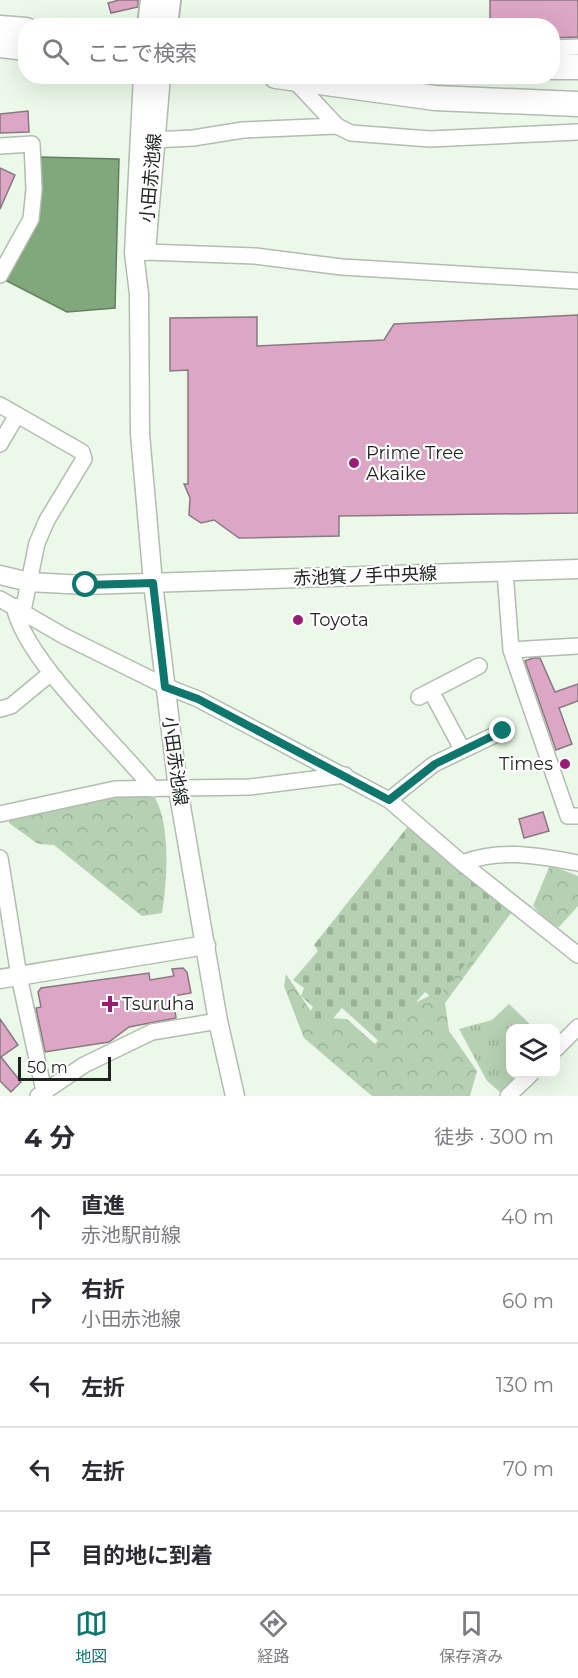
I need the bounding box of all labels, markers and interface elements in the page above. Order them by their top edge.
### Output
search box [18,18,560,84]
icon: search [39,35,72,68]
text: ここで検索 [87,40,197,67]
street label: 小田赤池線 [136,132,166,224]
place label: Prime Tree Akaike [366,442,464,485]
marker: Prime Tree Akaike [347,456,361,470]
street label: 赤池箕ノ手中央線 [293,562,437,590]
route start [72,571,98,597]
place label: Toyota [310,609,369,631]
marker: Toyota [291,613,305,627]
street label: 小田赤池線 [158,715,192,807]
route end [489,717,515,743]
place label: Times [499,753,553,775]
marker: Times [558,757,572,771]
place label: Tsuruha [122,993,195,1015]
marker: Tsuruha [103,997,117,1011]
map controls [506,1024,560,1078]
button: layers [506,1024,560,1078]
scale bar [18,1054,111,1082]
text: 50 m [27,1058,68,1077]
text: 4 分 [24,1122,75,1154]
text: 徒歩 · 300 m [434,1125,554,1149]
text: 直進 [81,1192,125,1219]
icon: ahead [24,1201,57,1234]
text: 40 m [501,1205,554,1229]
text: 赤池駅前線 [81,1223,181,1247]
text: 右折 [81,1276,125,1303]
icon: right [24,1285,57,1318]
text: 60 m [502,1289,554,1313]
text: 小田赤池線 [81,1307,181,1331]
icon: left [24,1369,57,1402]
text: 130 m [496,1373,554,1397]
text: 左折 [81,1374,125,1401]
icon: left [24,1453,57,1486]
text: 70 m [503,1457,554,1481]
text: 左折 [81,1458,125,1485]
icon: arrive [24,1537,57,1570]
text: 目的地に到着 [81,1542,213,1569]
tab: 地図 [75,1607,108,1667]
tab: 経路 [257,1607,290,1667]
tab: 保存済み [439,1607,503,1667]

